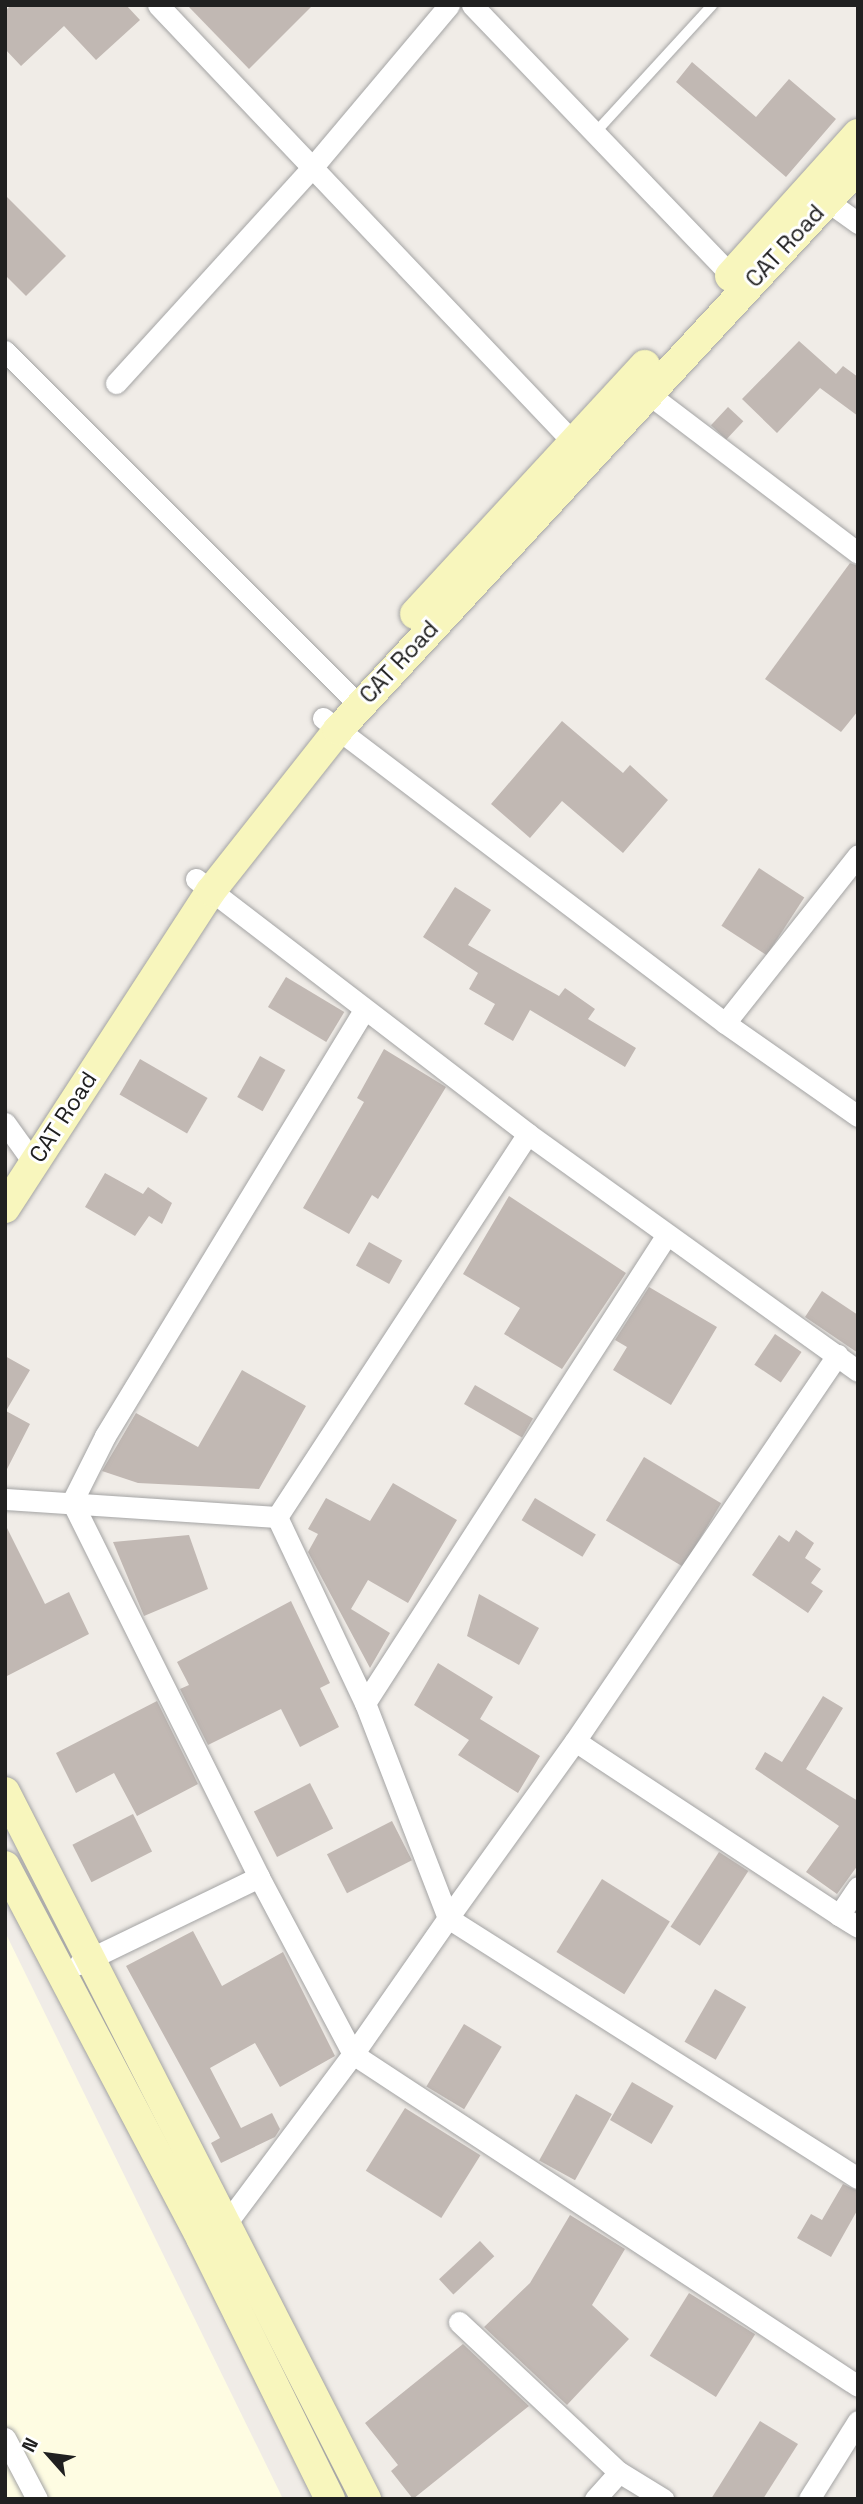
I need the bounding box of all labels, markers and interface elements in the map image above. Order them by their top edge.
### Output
street label: CAT Road [740,199,830,293]
street label: CAT Road [354,615,444,709]
street label: CAT Road [23,1066,103,1168]
north arrow [14,2420,84,2490]
text: N [16,2433,44,2456]

